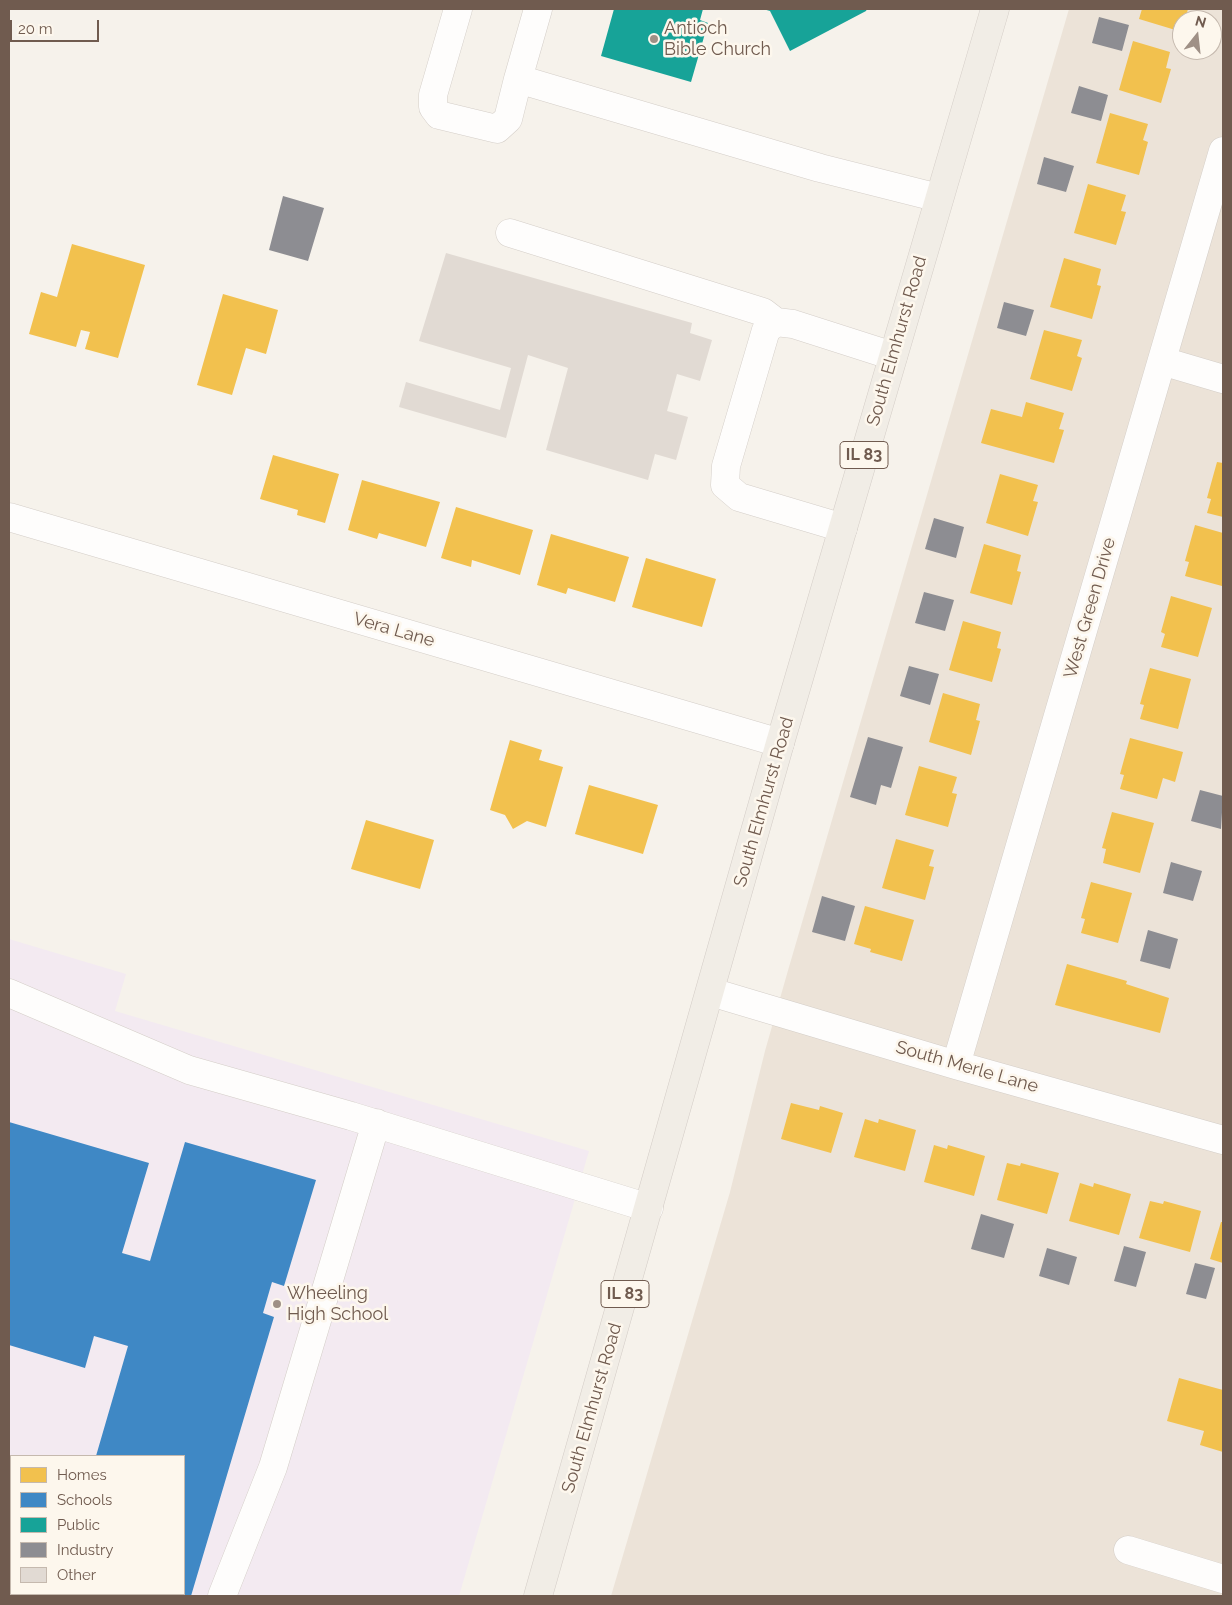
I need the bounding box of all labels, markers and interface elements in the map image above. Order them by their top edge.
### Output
scale bar [12,10,101,42]
north arrow [1172,10,1222,60]
text: N [1194,12,1208,31]
place label: Antioch Bible Church [664,18,771,60]
text: 20 m [18,20,53,38]
marker: Antioch Bible Church [648,33,660,45]
street label: South Elmhurst Road [862,254,932,428]
road number: IL 83 [840,442,888,468]
street label: West Green Drive [1060,535,1120,681]
street label: Vera Lane [351,608,437,652]
street label: South Elmhurst Road [729,715,799,889]
street label: South Merle Lane [893,1036,1041,1098]
road number: IL 83 [601,1280,649,1308]
place label: Wheeling High School [287,1283,388,1326]
marker: Wheeling High School [271,1298,283,1310]
street label: South Elmhurst Road [557,1321,627,1495]
legend [10,1455,185,1595]
text: Homes [57,1466,107,1484]
text: Schools [57,1491,112,1509]
text: Public [57,1516,100,1534]
text: Industry [57,1541,113,1559]
text: Other [57,1566,96,1584]

